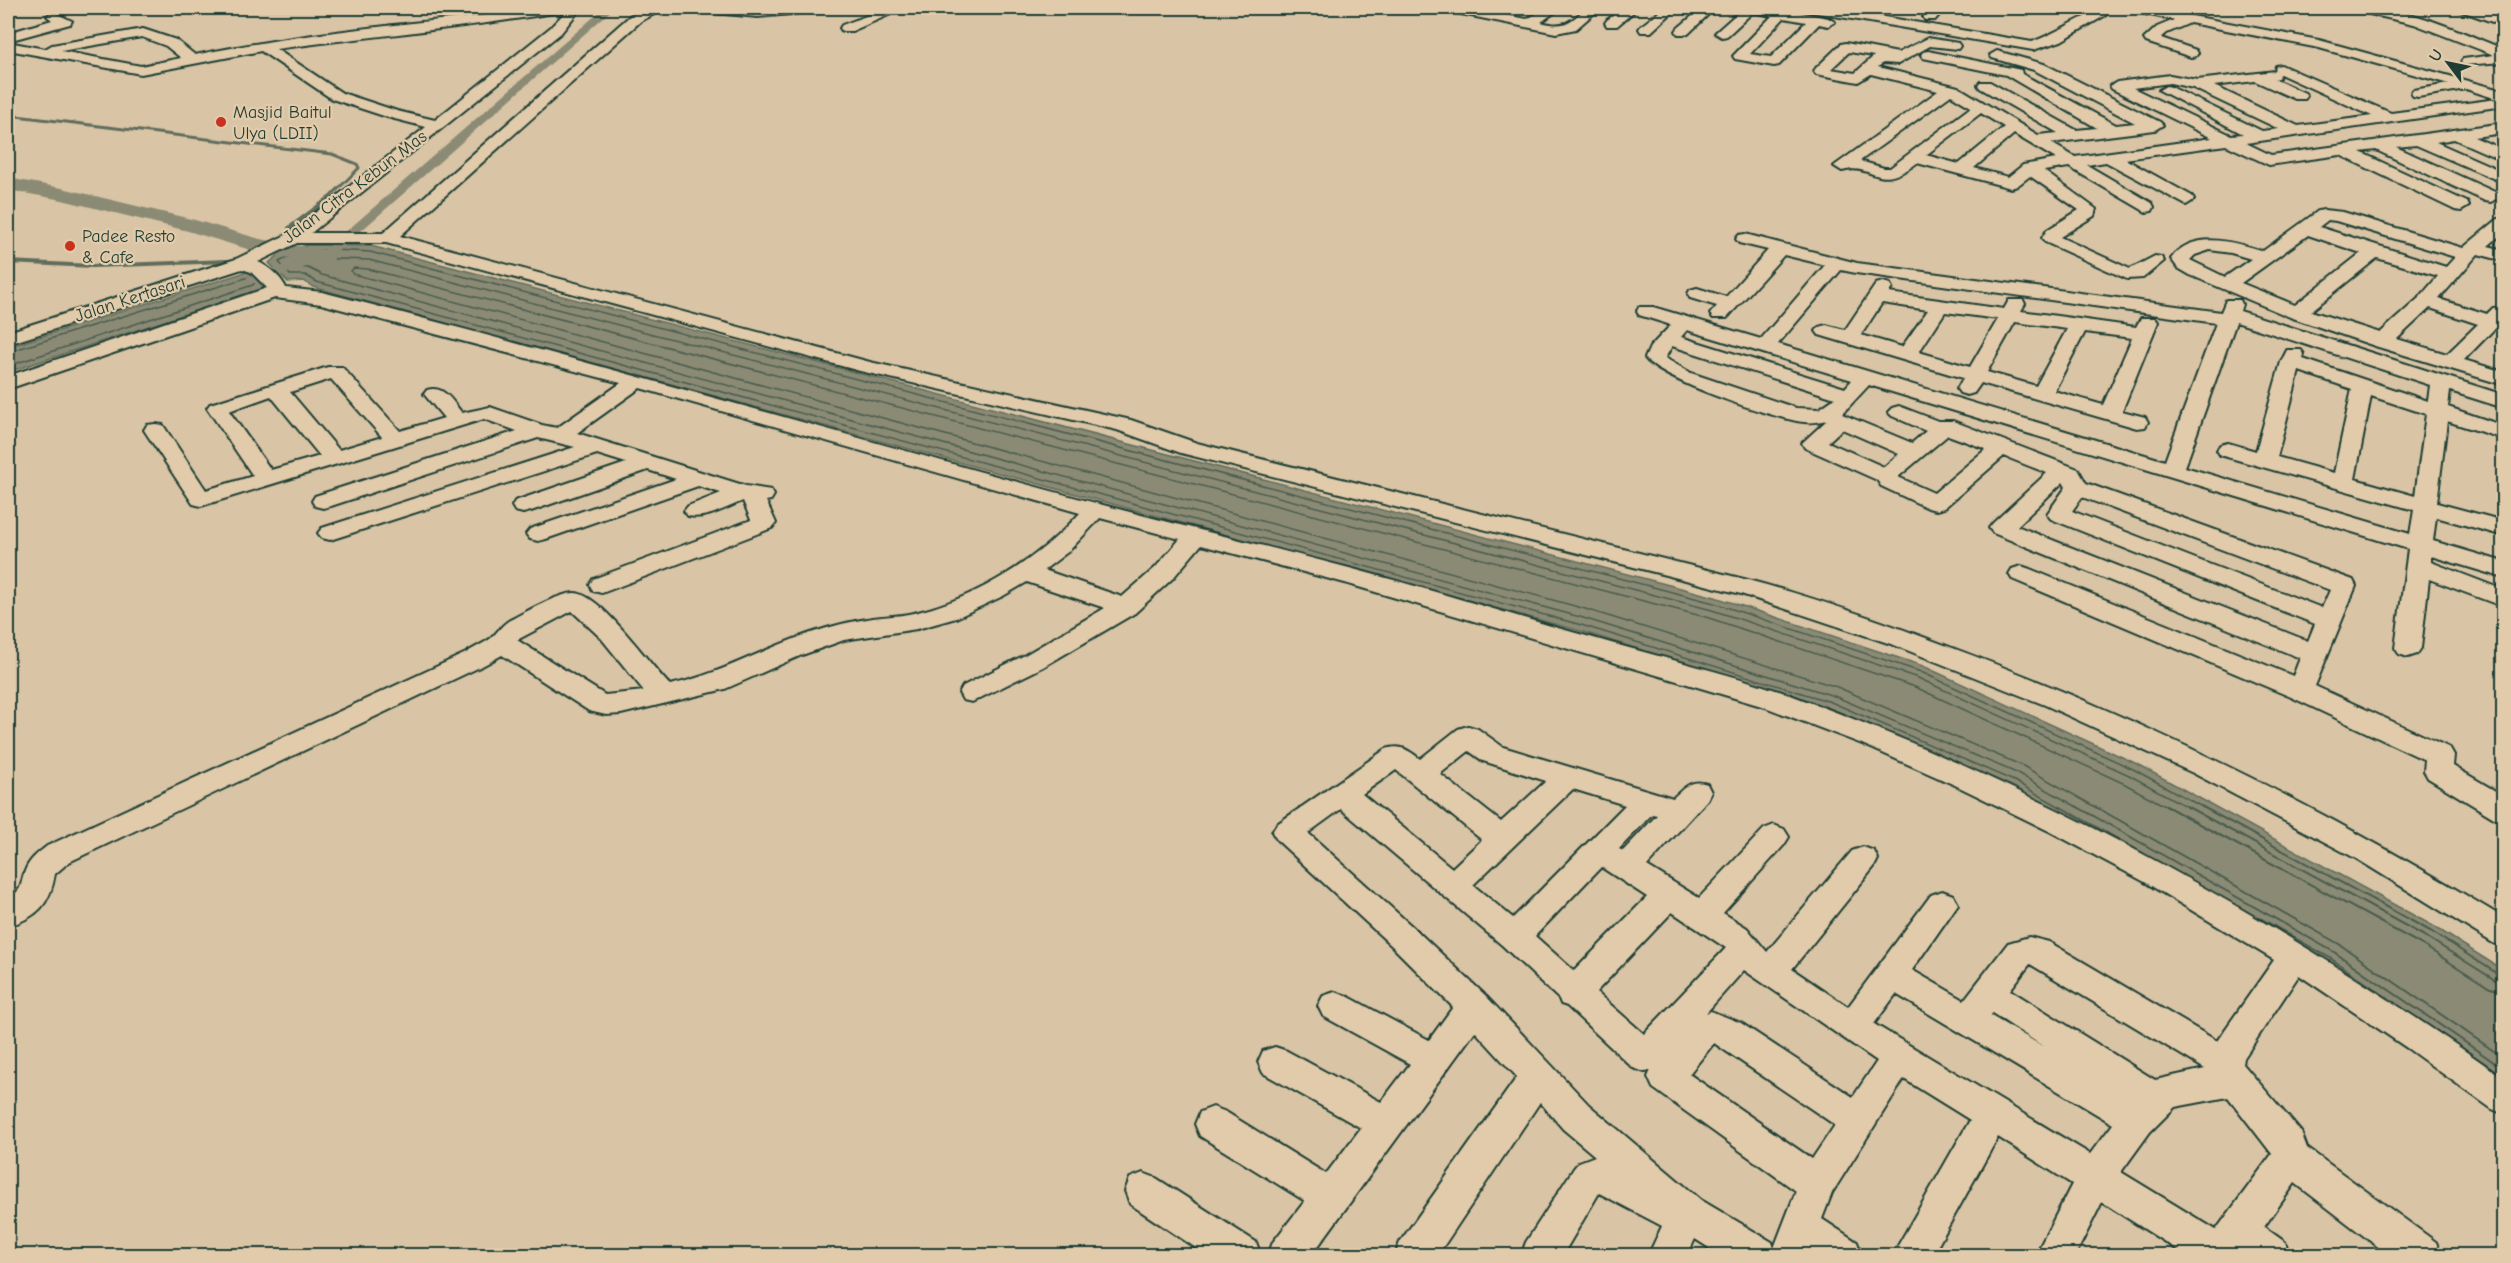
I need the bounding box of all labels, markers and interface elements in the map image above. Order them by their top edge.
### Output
north arrow [2418,33,2478,93]
text: U [2426,46,2447,65]
place label: Masjid Baitul Ulya (LDII) [233,102,332,144]
marker: Masjid Baitul Ulya (LDII) [214,115,228,129]
street label: Jalan Citra Kebun Mas [279,126,431,248]
place label: Padee Resto & Cafe [82,226,175,268]
marker: Padee Resto & Cafe [63,239,77,253]
street label: Jalan Kertasari [72,271,188,327]

